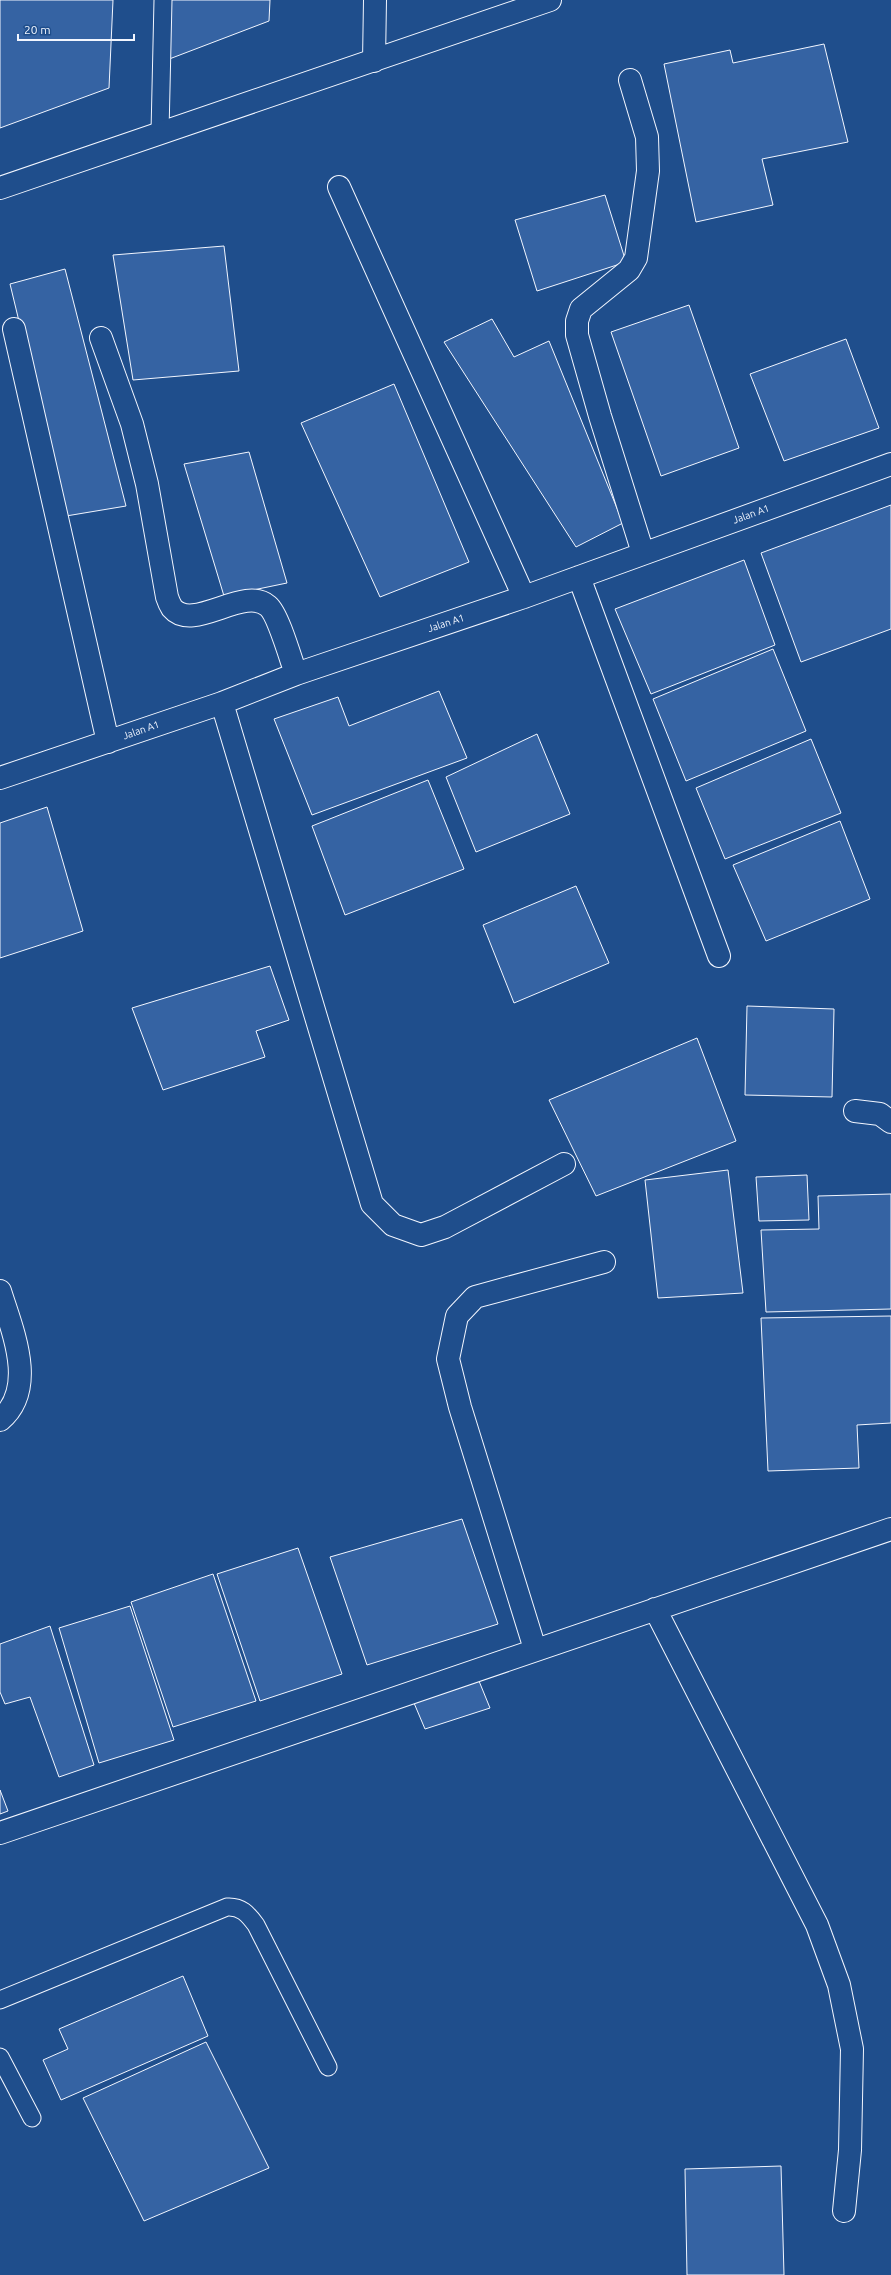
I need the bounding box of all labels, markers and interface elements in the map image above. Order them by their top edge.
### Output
scale bar [18,16,134,42]
text: 20 m [24,23,51,36]
street label: Jalan A1 [731,502,771,526]
street label: Jalan A1 [426,612,466,634]
street label: Jalan A1 [121,719,161,741]

